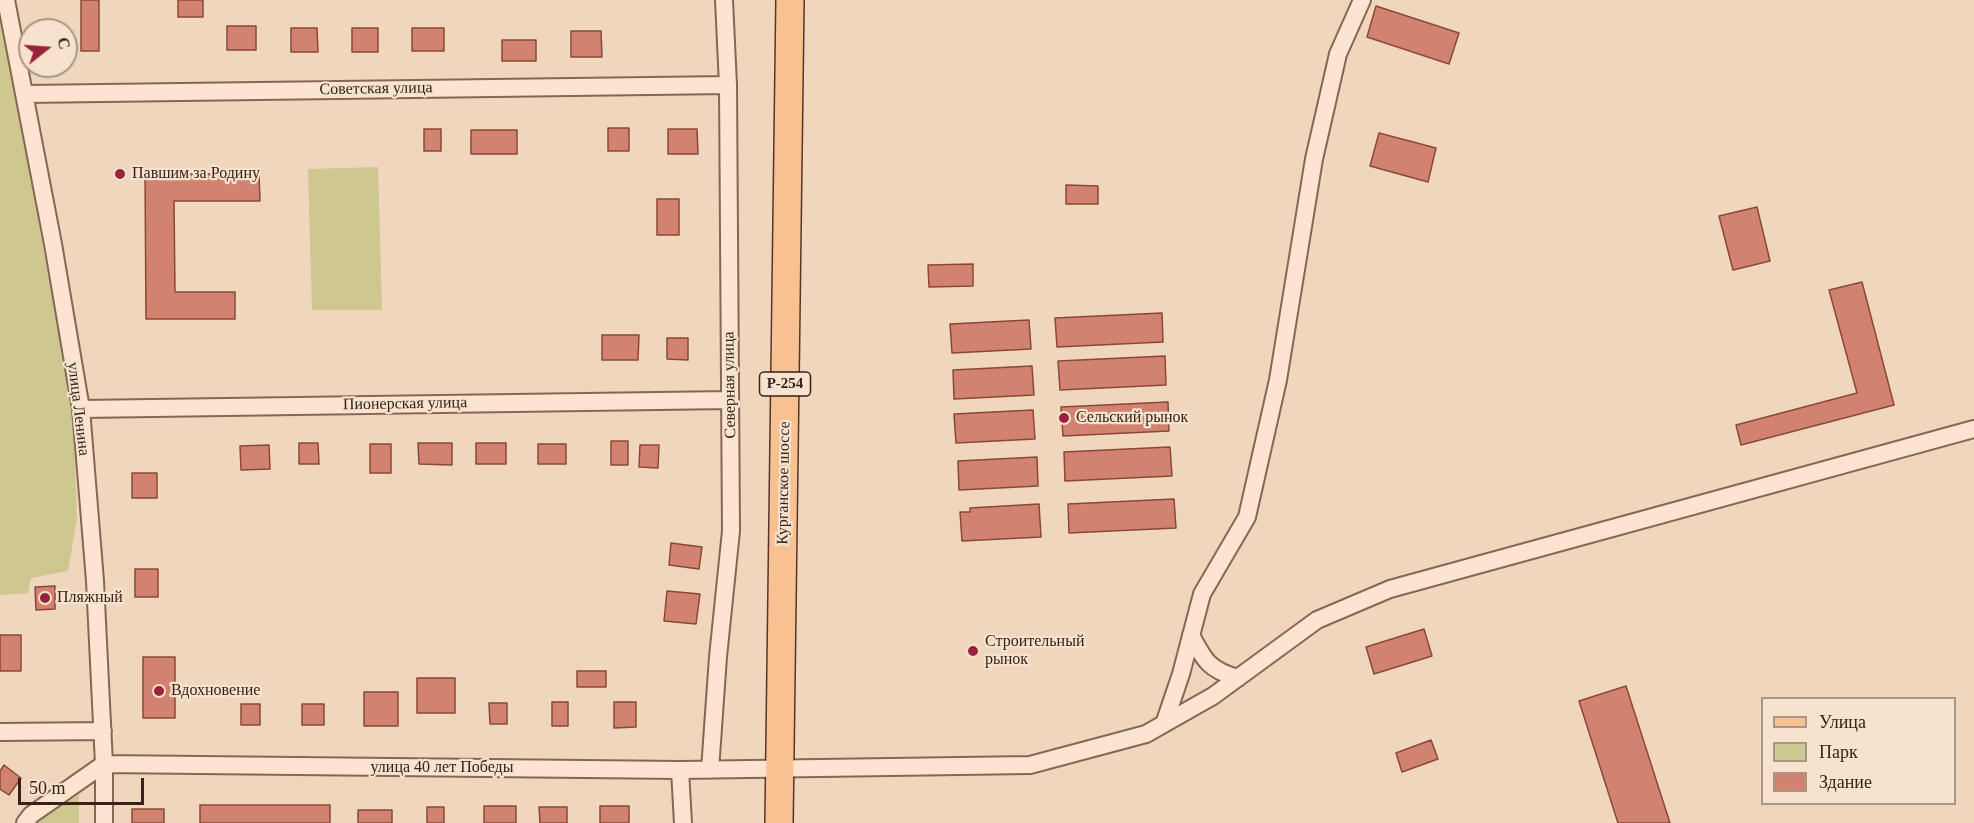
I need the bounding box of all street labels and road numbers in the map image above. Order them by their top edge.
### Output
street label: Советская улица [319,78,433,100]
street label: Северная улица [719,331,741,439]
street label: улица Ленина [63,361,93,457]
road number: Р-254 [760,372,810,396]
street label: Пионерская улица [343,393,467,415]
street label: Курганское шоссе [773,421,795,545]
street label: улица 40 лет Победы [371,758,513,778]

